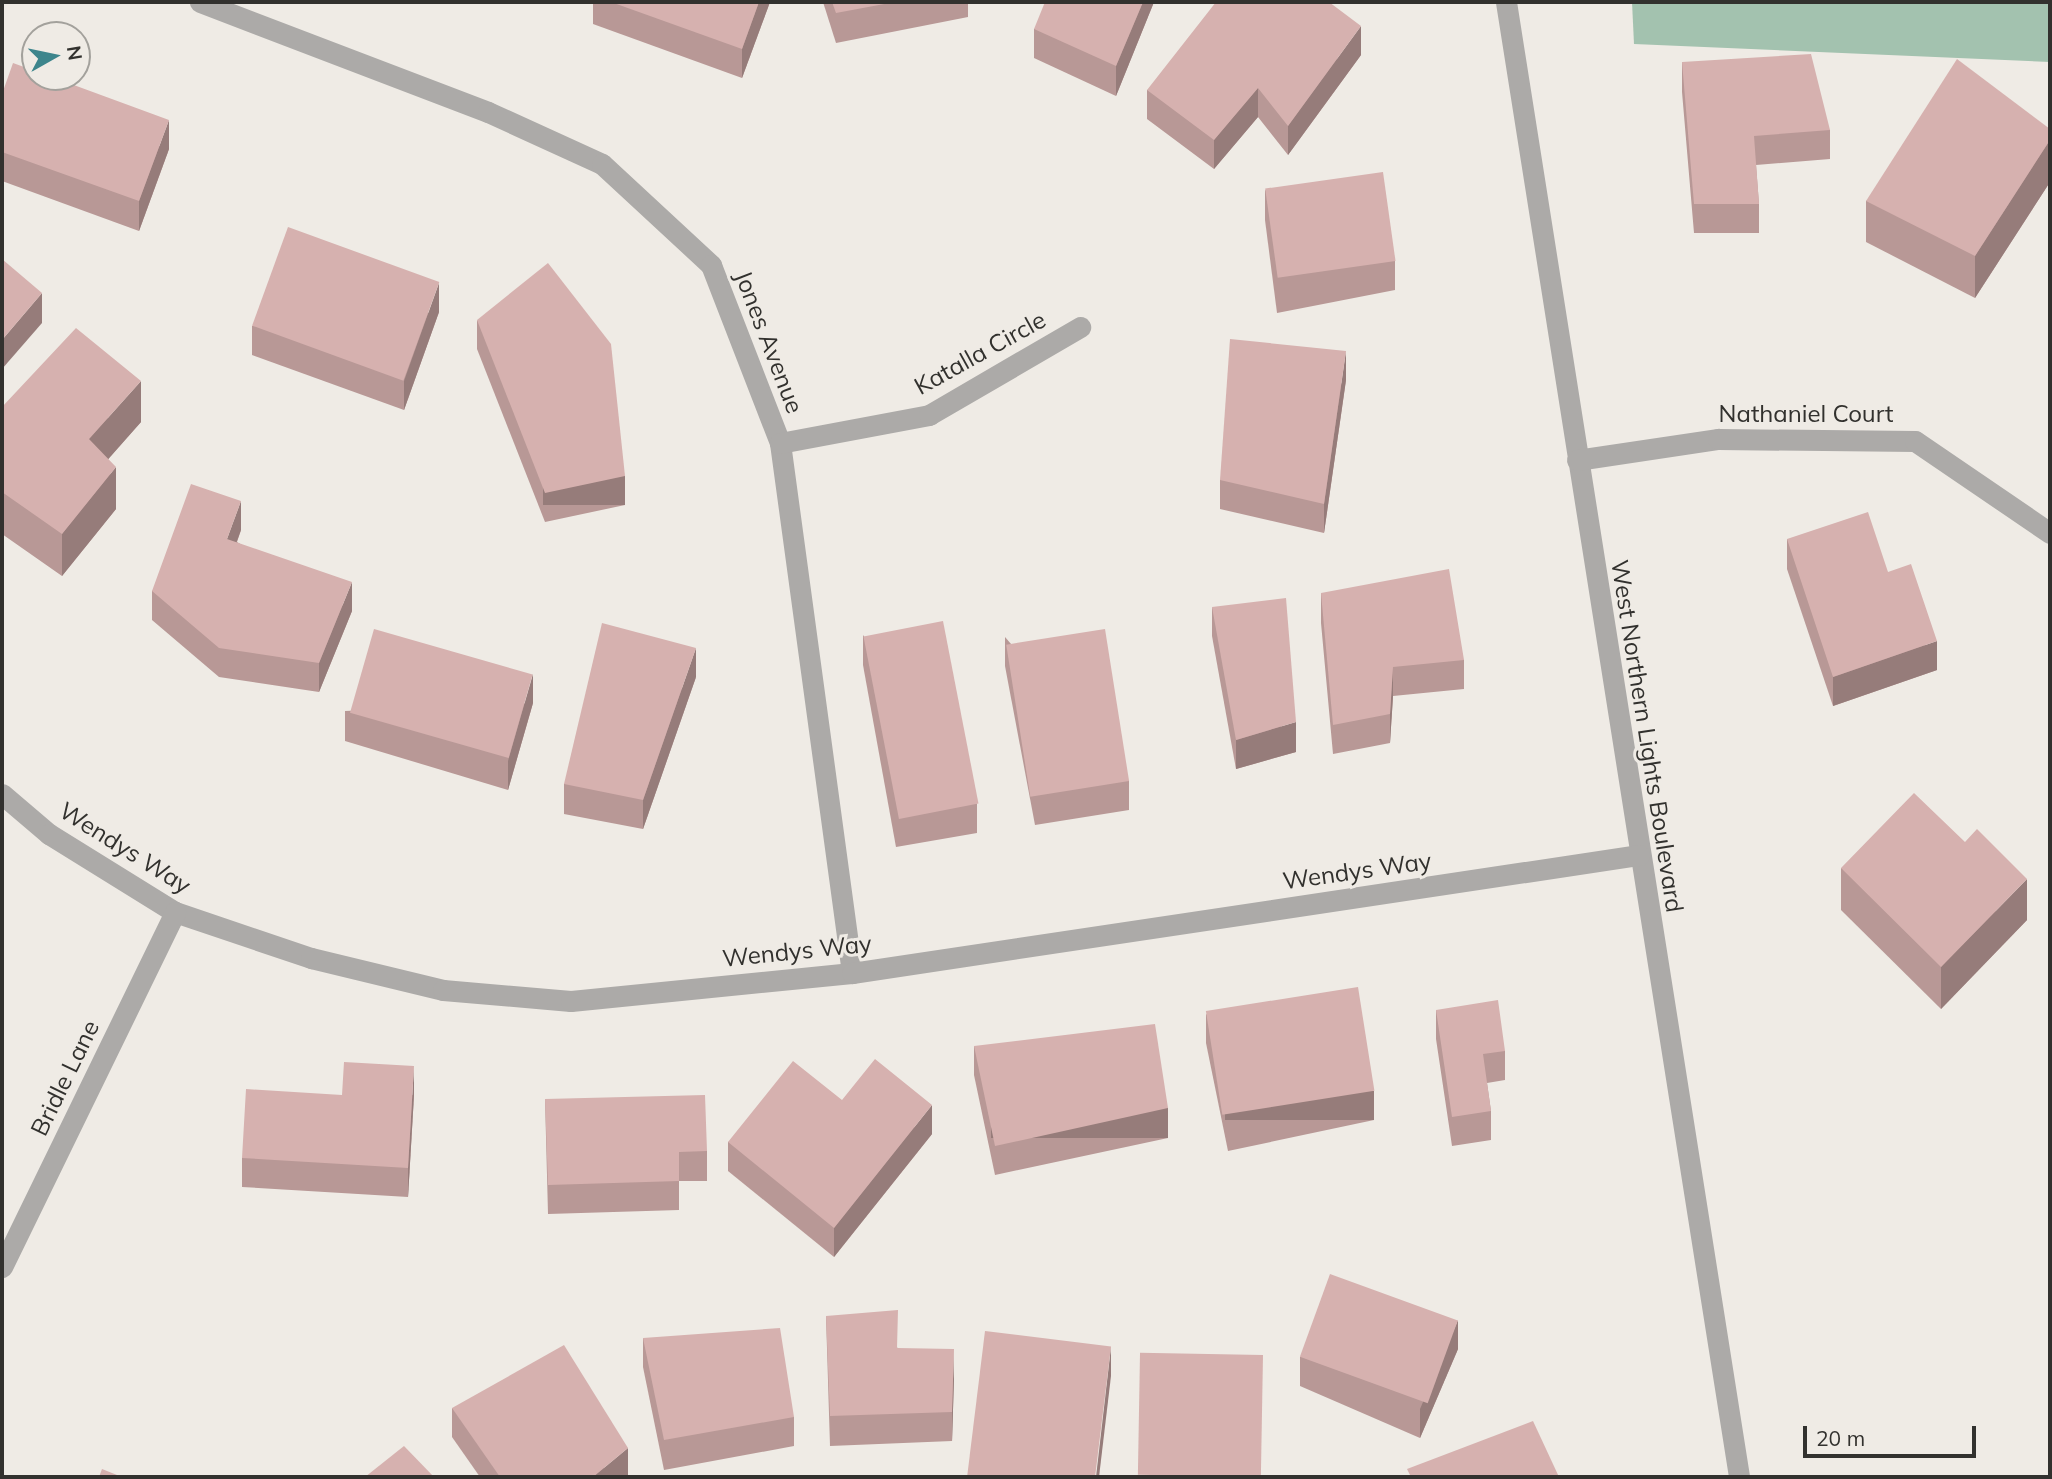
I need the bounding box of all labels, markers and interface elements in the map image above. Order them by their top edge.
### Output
north arrow [21,21,91,91]
text: N [62,44,88,62]
street label: Jones Avenue [729,267,809,417]
street label: Katalla Circle [909,305,1051,401]
street label: Nathaniel Court [1719,400,1893,428]
street label: West Northern Lights Boulevard [1605,558,1689,914]
street label: Wendys Way [54,796,196,900]
street label: Wendys Way [1281,846,1433,896]
street label: Wendys Way [721,929,873,973]
street label: Bridle Lane [25,1016,105,1140]
scale bar [1807,1412,1980,1456]
text: 20 m [1816,1425,1865,1451]

